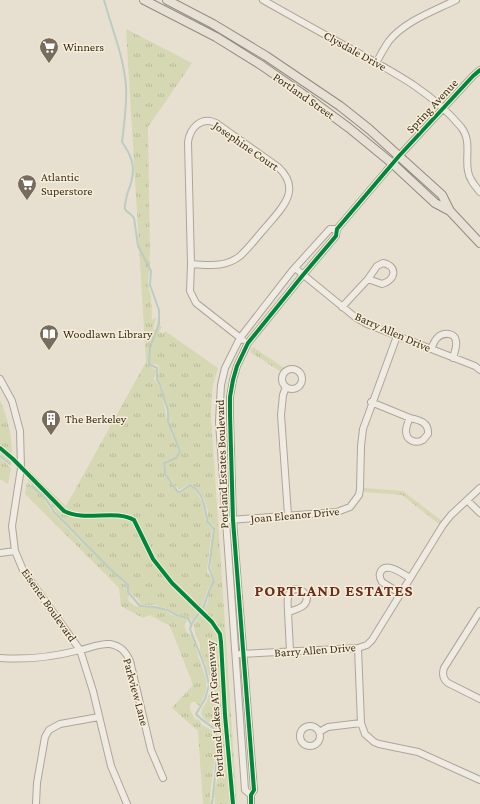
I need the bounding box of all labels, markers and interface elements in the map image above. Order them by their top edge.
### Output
street label: Clysdale Drive [321,28,389,74]
supermarket icon: Winners [38,36,60,64]
place label: Winners [63,40,104,54]
street label: Portland Street [271,70,338,123]
street label: Spring Avenue [403,76,461,136]
street label: Josephine Court [210,118,282,174]
place label: Atlantic Superstore [41,170,93,198]
supermarket icon: Atlantic Superstore [16,173,38,201]
street label: Barry Allen Drive [353,309,433,355]
library icon: Woodlawn Library [38,323,60,351]
place label: Woodlawn Library [63,327,153,341]
street label: Portland Estates Boulevard [213,399,231,529]
building icon: The Berkeley [40,408,62,436]
place label: The Berkeley [65,412,127,426]
street label: Joan Eleanor Drive [249,504,340,526]
street label: Eisener Boulevard [18,566,80,645]
district label: PORTLAND ESTATES [254,582,414,599]
street label: Portland Lakes AT Greenway [203,640,227,778]
street label: Barry Allen Drive [274,640,356,660]
street label: Parkview Lane [120,657,152,727]

